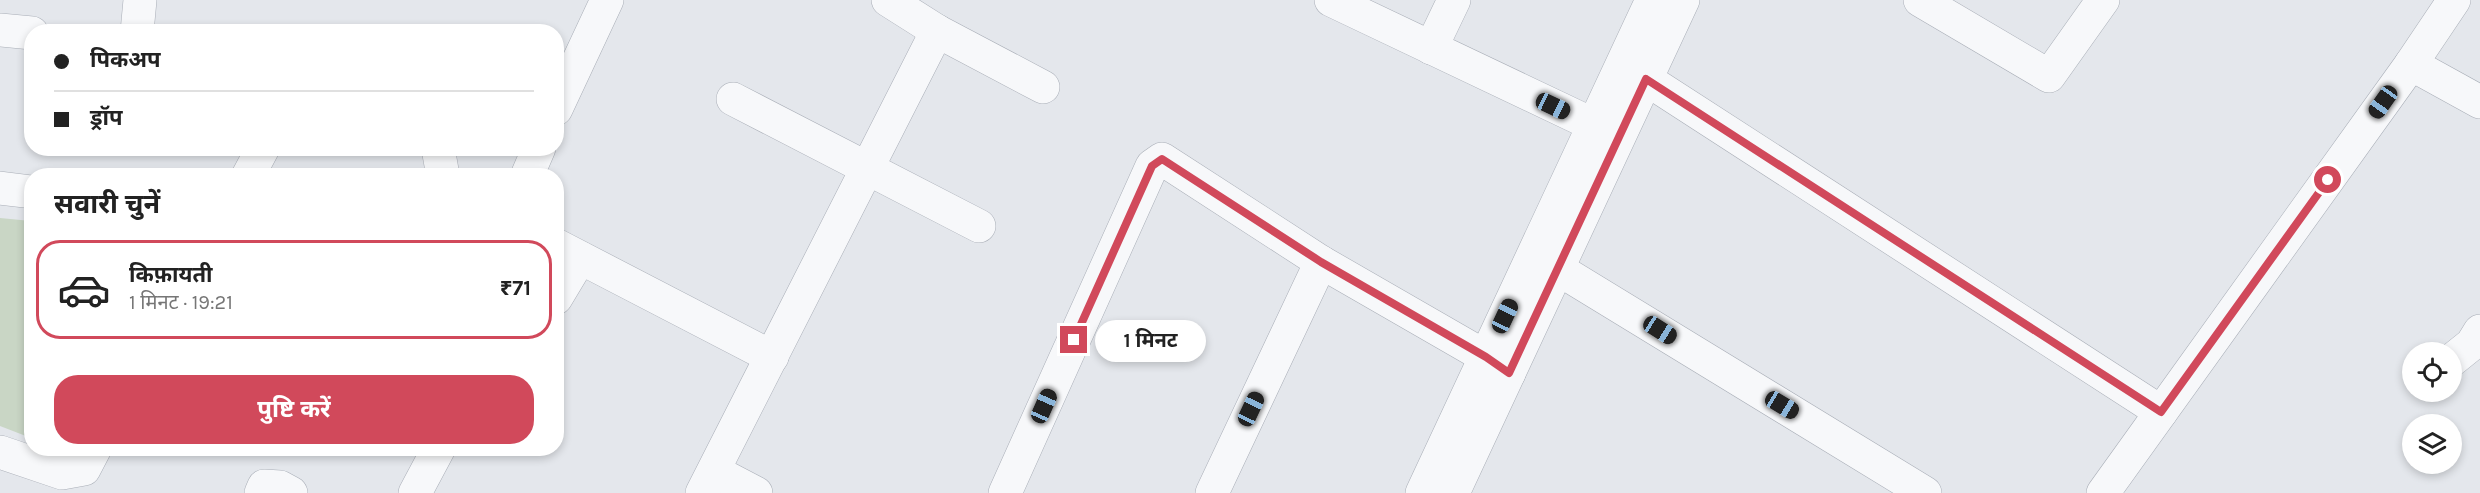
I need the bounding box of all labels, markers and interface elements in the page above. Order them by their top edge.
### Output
text: पिकअप [90,47,161,73]
car [2365,82,2401,122]
car [1533,90,1573,122]
text: ड्रॉप [90,105,123,131]
route start [2314,166,2341,193]
text: सवारी चुनें [54,188,160,220]
text: किफ़ायती [129,262,213,288]
icon: car [57,263,111,317]
text: ₹71 [500,275,531,301]
text: 1 मिनट · 19:21 [129,291,233,314]
car [1489,296,1521,336]
car [1640,313,1680,347]
callout: 1 मिनट [1095,319,1206,361]
route end [1060,326,1087,353]
text: 1 मिनट [1123,329,1178,352]
map controls [2402,342,2462,474]
button: locate [2402,342,2462,402]
button: पुष्टि करें [54,375,534,444]
car [1028,386,1060,426]
car [1762,388,1802,422]
car [1235,389,1267,429]
button: layers [2402,414,2462,474]

